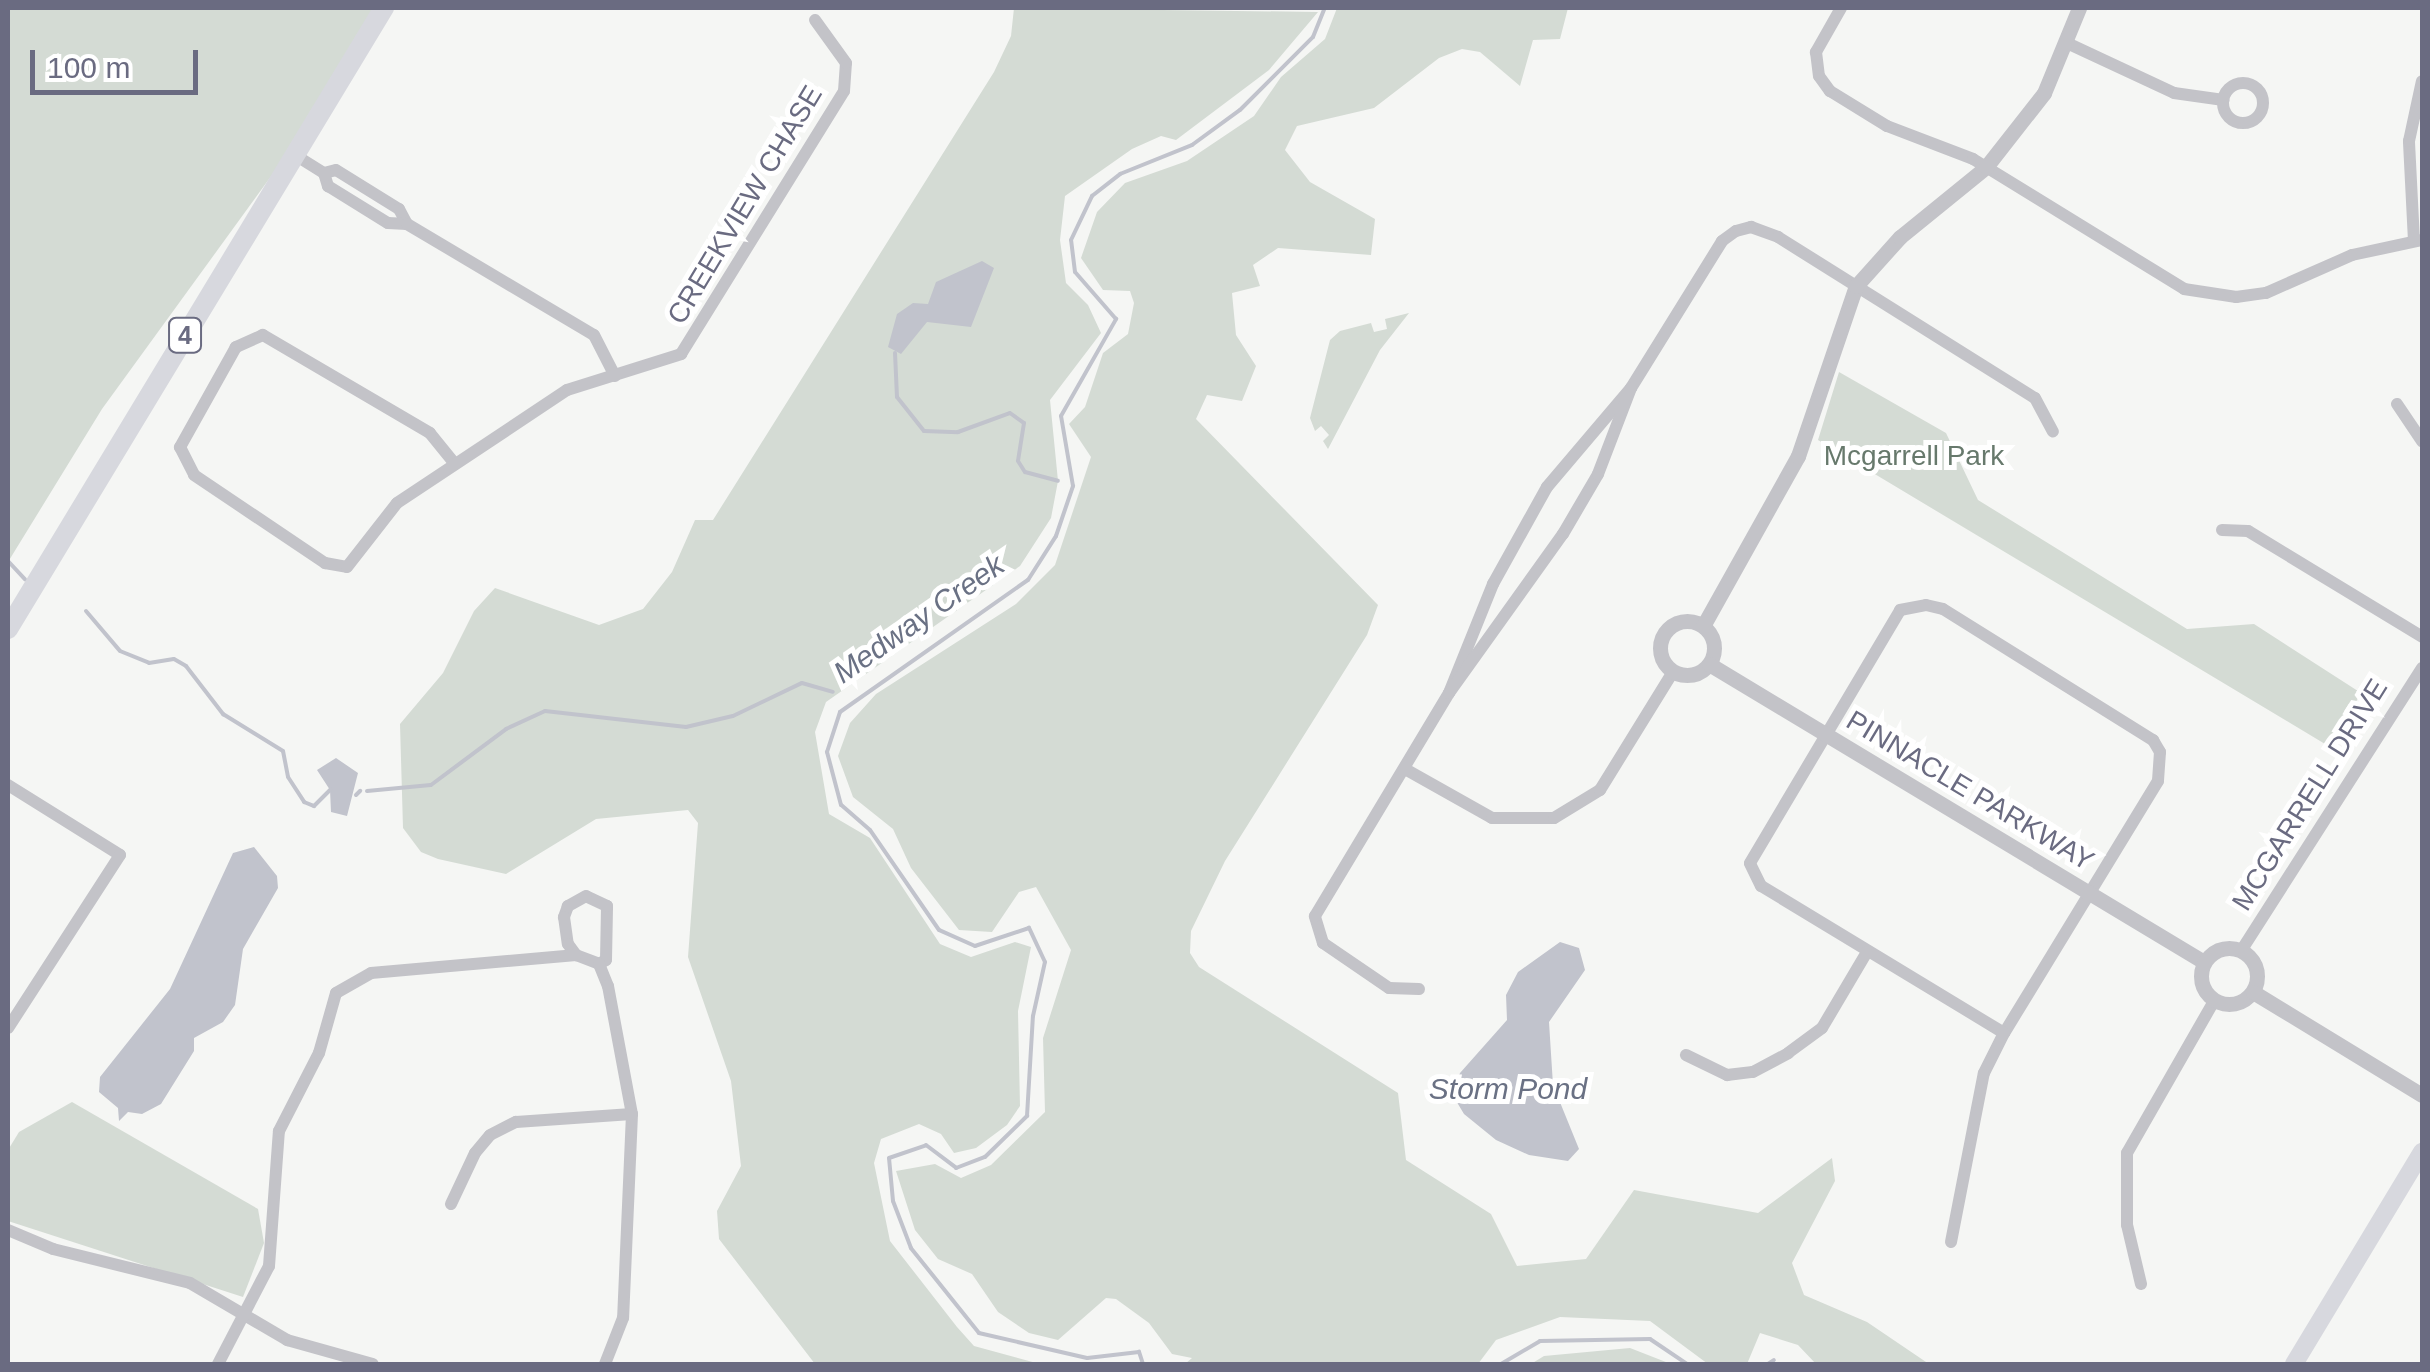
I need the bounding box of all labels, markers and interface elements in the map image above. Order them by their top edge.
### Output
scale bar [35,30,202,92]
text: 100 m [47,51,130,84]
street label: CREEKVIEW CHASE [660,80,830,330]
road number: 4 [168,315,202,355]
park label: Mcgarrell Park [1824,439,2004,473]
water label: Medway Creek [827,547,1011,691]
street label: MCGARRELL DRIVE [2225,673,2395,917]
street label: PINNACLE PARKWAY [1840,704,2100,878]
water label: Storm Pond [1429,1071,1587,1107]

